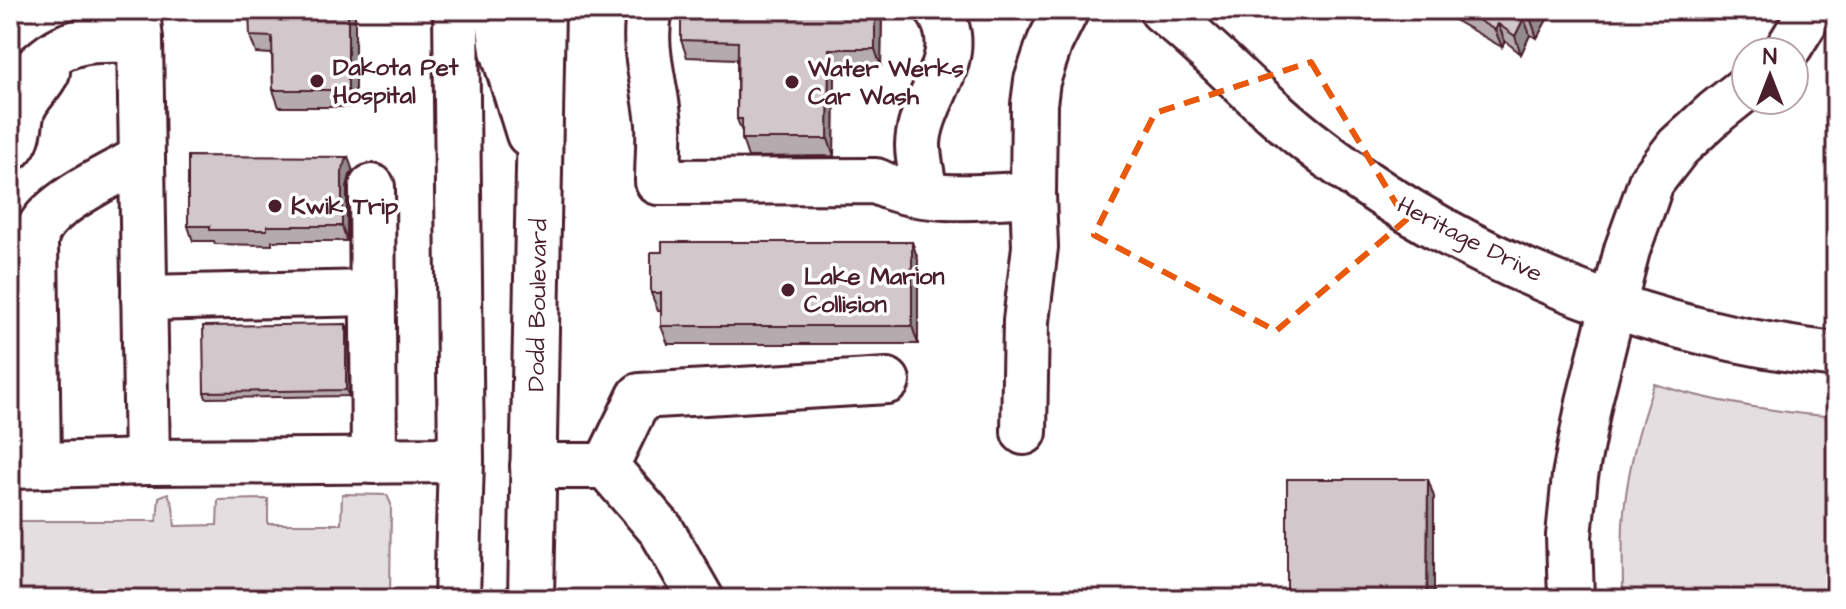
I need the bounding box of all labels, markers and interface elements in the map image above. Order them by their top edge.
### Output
north arrow [1730,36,1810,116]
text: N [1763,42,1777,73]
place label: Dakota Pet Hospital [333,51,459,113]
place label: Water Werks Car Wash [807,52,964,114]
marker: Dakota Pet Hospital [308,72,326,90]
marker: Water Werks Car Wash [783,73,801,91]
street label: Heritage Drive [1390,189,1548,292]
place label: Kwik Trip [291,190,399,224]
marker: Kwik Trip [266,197,284,215]
street label: Dodd Boulevard [519,218,557,392]
place label: Lake Marion Collision [804,260,945,322]
marker: Lake Marion Collision [779,281,797,299]

